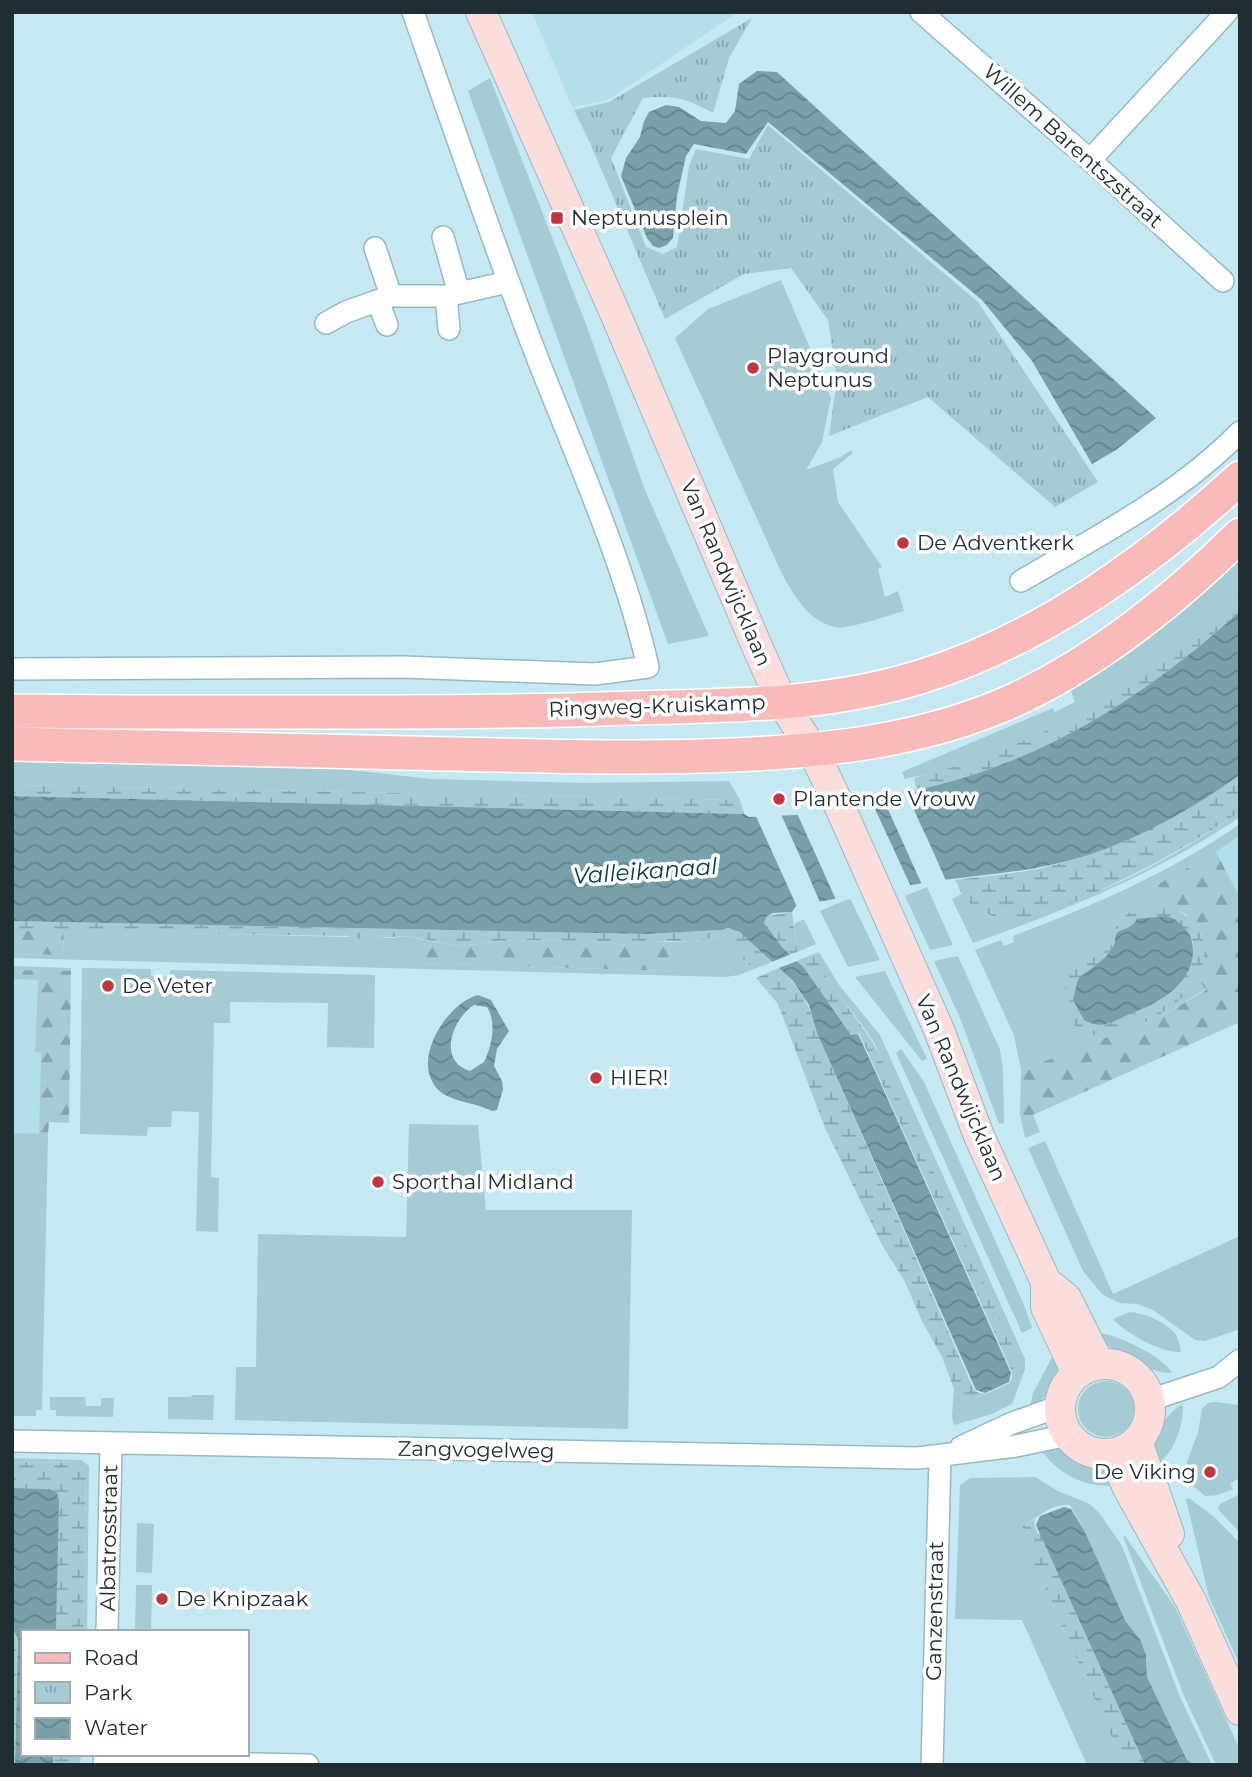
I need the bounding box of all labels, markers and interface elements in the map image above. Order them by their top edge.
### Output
street label: Willem Barentszstraat [978,58,1168,233]
place label: Neptunusplein [571,205,729,230]
marker: Neptunusplein [549,210,565,226]
place label: Playground Neptunus [767,343,889,392]
marker: Playground Neptunus [745,360,761,376]
street label: Van Randwijcklaan [676,476,777,670]
place label: De Adventkerk [917,530,1074,555]
marker: De Adventkerk [895,535,911,551]
street label: Ringweg-Kruiskamp [548,689,766,722]
place label: Plantende Vrouw [793,786,976,811]
marker: Plantende Vrouw [771,791,787,807]
water label: Valleikanaal [572,852,719,890]
place label: De Veter [122,973,213,998]
marker: De Veter [100,978,116,994]
street label: Van Randwijcklaan [911,991,1012,1185]
place label: HIER! [610,1065,668,1090]
marker: HIER! [588,1070,604,1086]
place label: Sporthal Midland [392,1169,574,1194]
marker: Sporthal Midland [370,1174,386,1190]
street label: Zangvogelweg [397,1436,555,1463]
place label: De Viking [1094,1459,1196,1484]
street label: Albatrosstraat [95,1464,122,1612]
marker: De Viking [1202,1464,1218,1480]
street label: Ganzenstraat [921,1541,948,1681]
place label: De Knipzaak [176,1586,309,1611]
marker: De Knipzaak [154,1591,170,1607]
legend [21,1630,248,1756]
text: Road [84,1645,139,1670]
text: Park [84,1680,132,1705]
text: Water [84,1715,148,1740]

